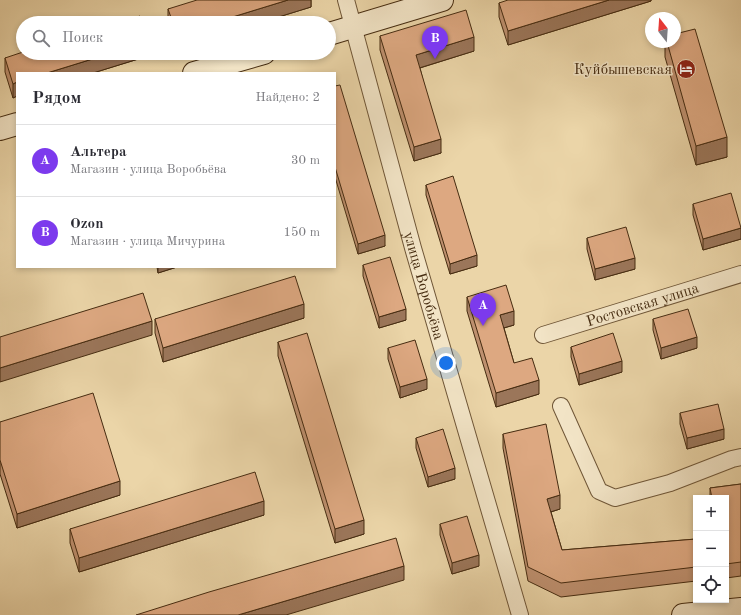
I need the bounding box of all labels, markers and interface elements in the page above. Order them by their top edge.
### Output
north arrow [645,12,681,48]
search box [16,16,336,60]
pin: B [422,26,448,59]
icon: search [30,27,52,49]
text: Поиск [62,31,103,46]
hotel icon: Куйбышевская [675,58,697,80]
place label: Куйбышевская [574,63,672,78]
text: Рядом [32,90,81,107]
text: Найдено: 2 [256,91,320,104]
text: Альтера [70,145,127,160]
text: A [40,154,50,167]
text: 30 m [291,154,320,167]
text: Магазин · улица Воробьёва [70,163,226,176]
text: Ozon [70,217,103,232]
text: B [40,226,50,239]
text: 150 m [283,226,320,239]
street label: улица Воробьёва [400,230,445,342]
text: Магазин · улица Мичурина [70,235,225,248]
street label: Ростовская улица [585,281,702,330]
pin: A [470,293,496,326]
your location [436,353,456,373]
map controls [693,495,729,603]
button: + [693,495,729,531]
button: − [693,531,729,567]
button: locate [693,567,729,603]

